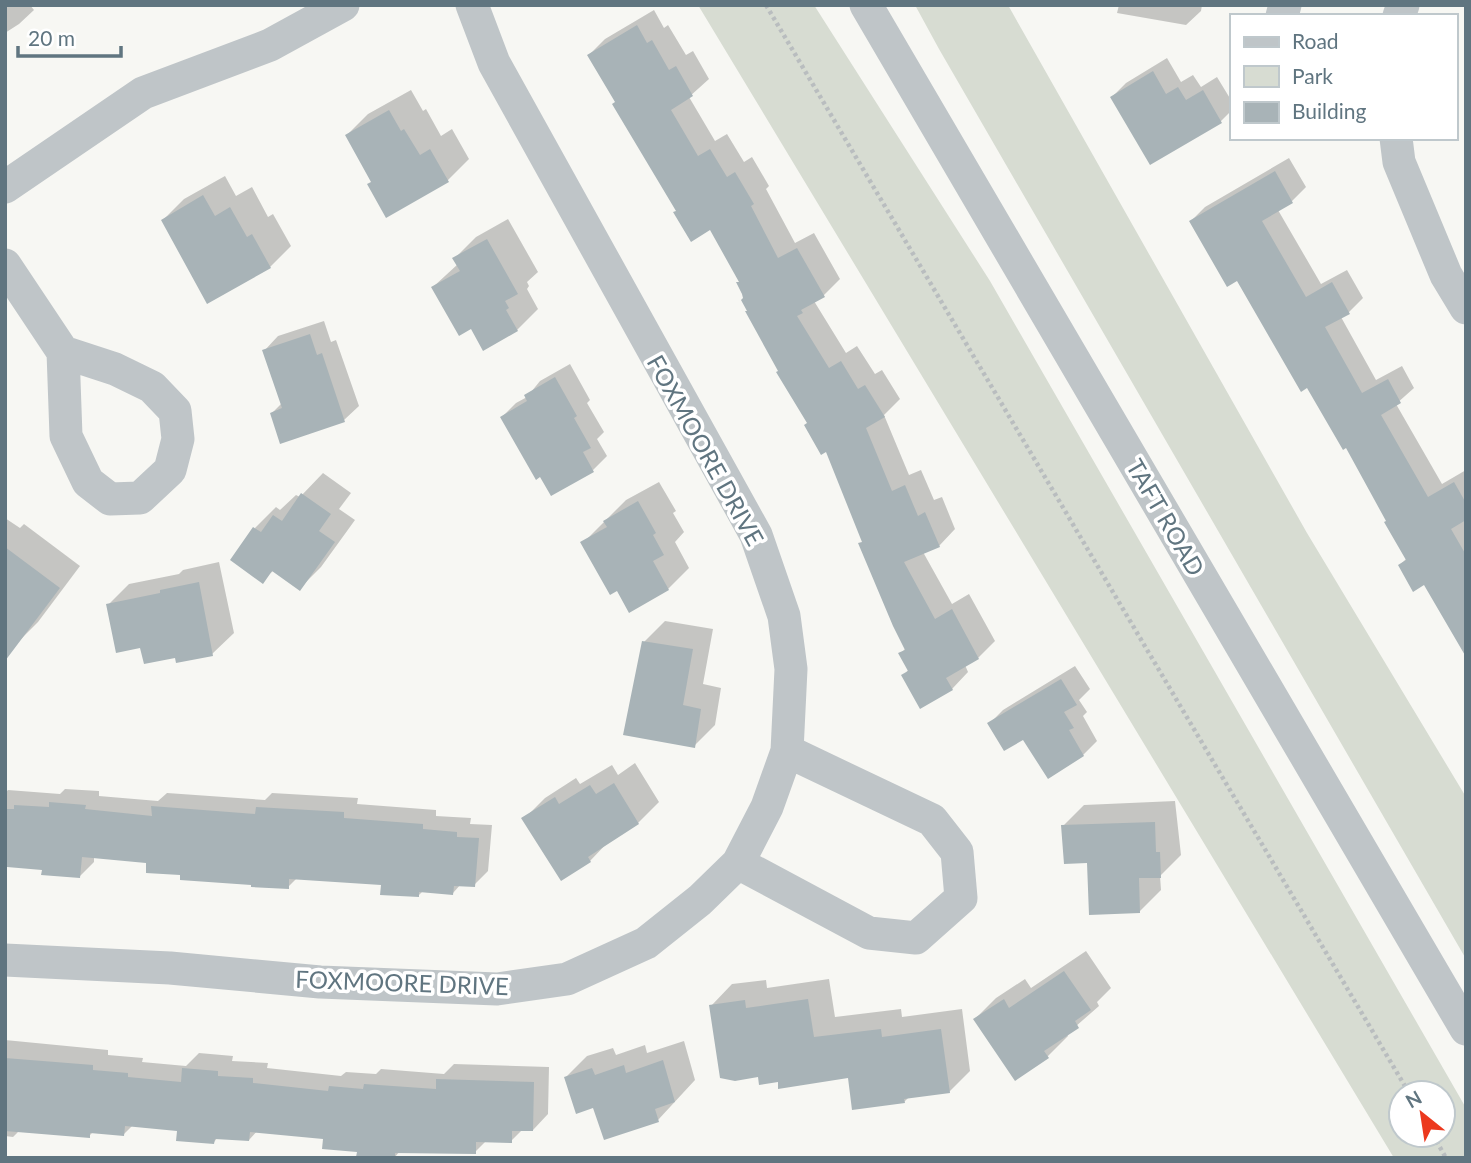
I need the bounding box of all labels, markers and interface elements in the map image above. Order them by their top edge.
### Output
scale bar [18,14,121,58]
legend [1230,14,1457,140]
text: 20 m [28,25,75,50]
text: Road [1292,28,1339,53]
text: Park [1292,63,1333,88]
text: Building [1292,98,1367,123]
street label: FOXMOORE DRIVE [642,350,770,550]
street label: TAFT ROAD [1121,453,1211,581]
street label: FOXMOORE DRIVE [295,964,509,1000]
north arrow [1387,1079,1457,1149]
text: N [1401,1085,1425,1112]

